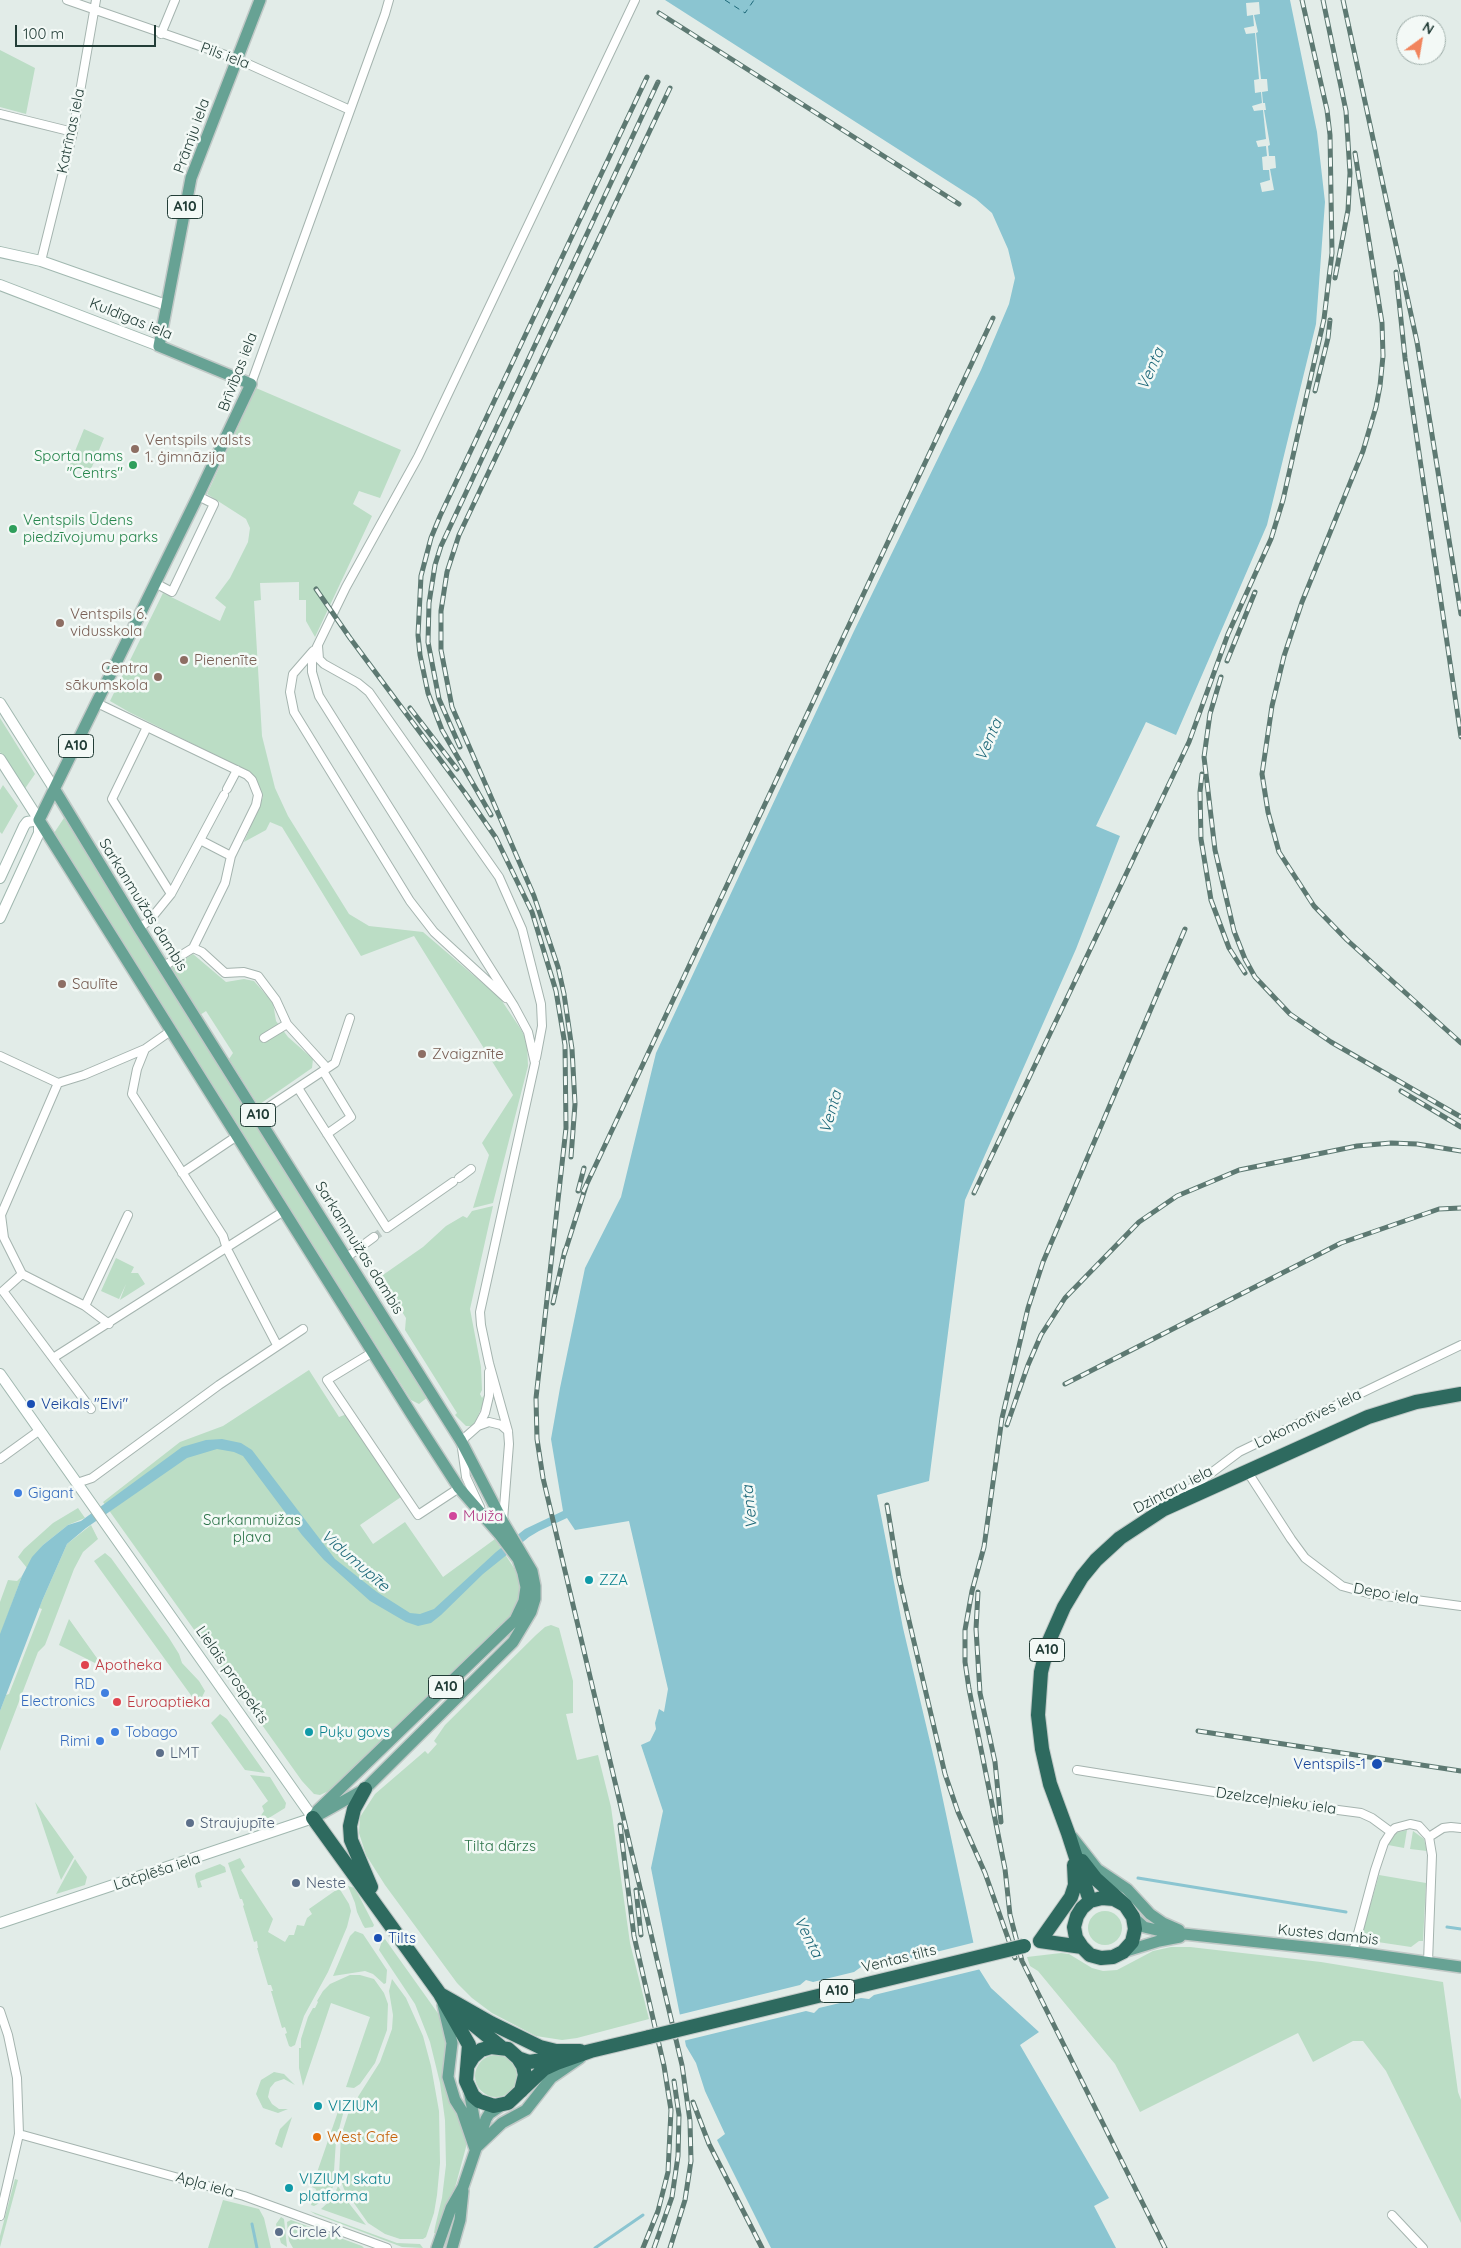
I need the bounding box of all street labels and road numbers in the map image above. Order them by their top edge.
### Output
street label: Pils iela [198,39,252,73]
street label: Katrīnas iela [53,87,89,175]
street label: Prāmju iela [170,96,214,176]
road number: A10 [168,196,202,218]
street label: Kuldīgas iela [87,294,175,344]
street label: Brīvības iela [215,330,261,414]
road number: A10 [58,734,94,758]
street label: Sarkanmuižas dambis [95,835,191,975]
road number: A10 [240,1104,276,1126]
street label: Sarkanmuižas dambis [311,1178,407,1318]
street label: Lokomotīves iela [1252,1385,1364,1453]
street label: Dzintaru iela [1130,1462,1216,1518]
street label: Depo iela [1352,1579,1420,1609]
street label: Lielais prospekts [192,1623,272,1727]
road number: A10 [1030,1638,1064,1662]
road number: A10 [428,1675,464,1698]
street label: Dzelzceļnieku iela [1215,1784,1337,1818]
street label: Lāčplēša iela [111,1850,203,1894]
street label: Kustes dambis [1277,1921,1379,1949]
street label: Ventas tilts [860,1941,938,1977]
road number: A10 [820,1980,854,2002]
street label: Apļa iela [174,2168,236,2202]

